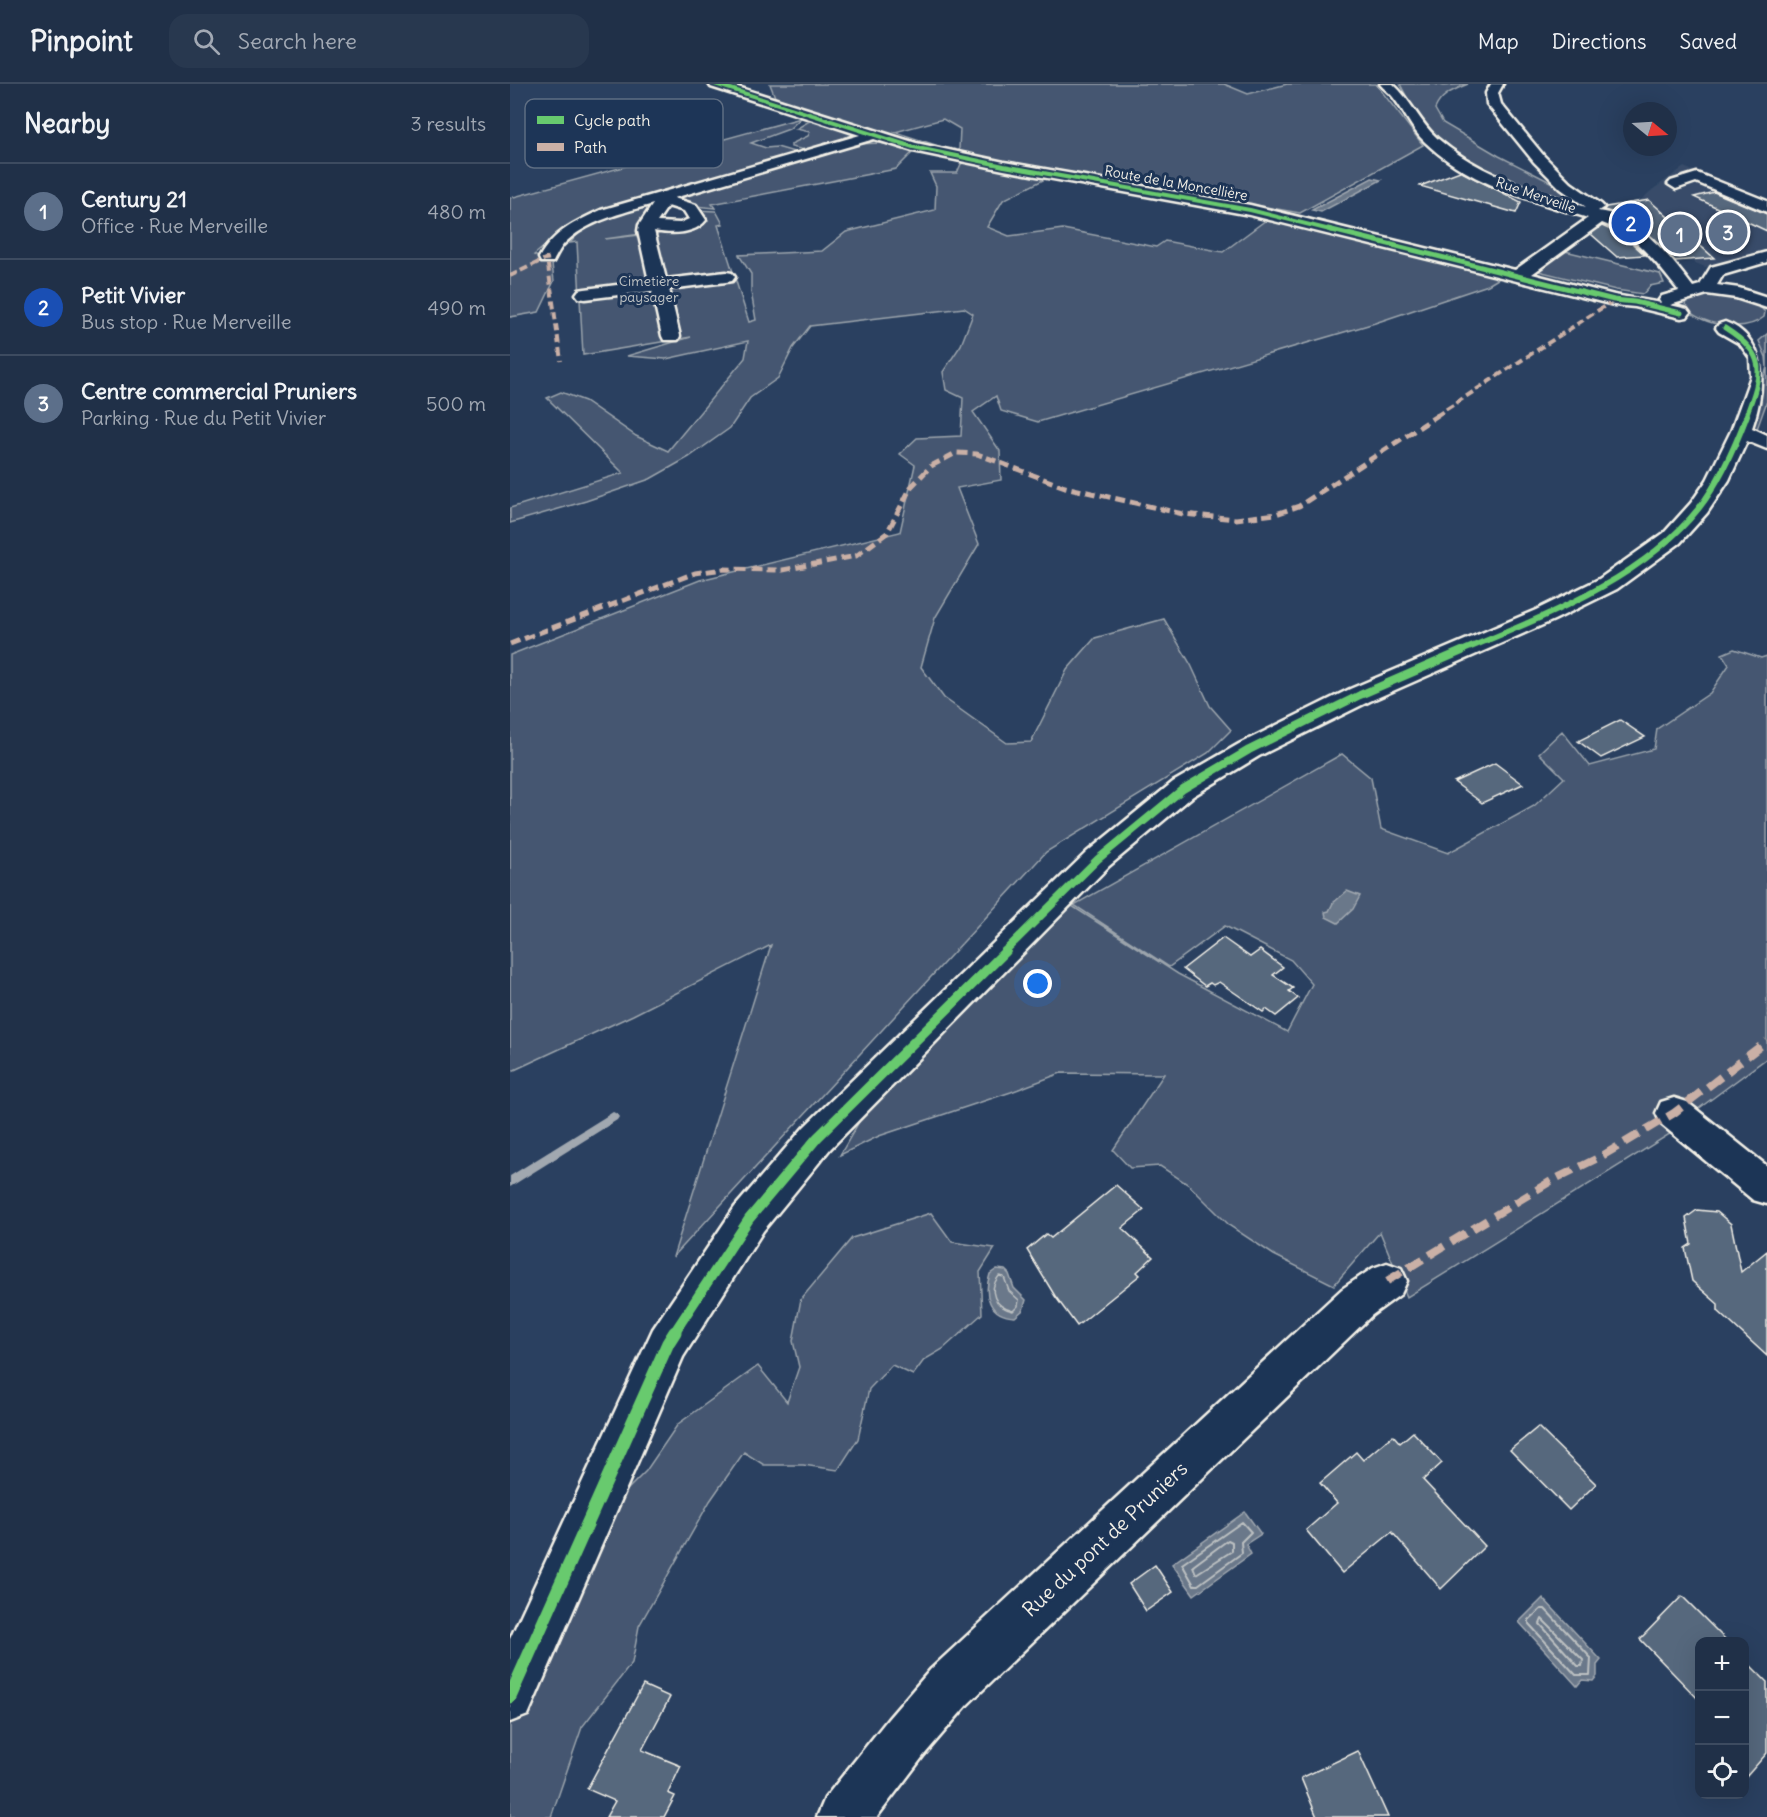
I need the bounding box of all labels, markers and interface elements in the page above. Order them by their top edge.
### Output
search box [169,14,589,68]
text: Pinpoint [30,23,133,59]
icon: search [190,25,223,58]
text: Search here [238,27,357,55]
text: Map [1478,28,1519,55]
text: Directions [1552,28,1646,55]
text: Saved [1679,28,1737,55]
legend [525,99,723,168]
north arrow [1623,102,1677,156]
text: Nearby [24,107,110,140]
text: Cycle path [574,110,650,130]
text: 3 results [410,111,486,136]
text: Path [574,137,607,157]
street label: Route de la Moncellière [1103,162,1249,204]
street label: Rue Merveille [1494,173,1578,217]
text: Century 21 [81,185,187,213]
text: 1 [40,199,47,224]
text: 480 m [427,199,486,224]
pin: 2 [1612,200,1650,246]
pin: 3 [1708,210,1748,254]
pin: 1 [1660,212,1700,256]
text: Office · Rue Merveille [81,213,268,238]
park label: Cimetière paysager [619,272,679,306]
text: Petit Vivier [81,281,185,309]
text: 2 [38,295,49,320]
text: 490 m [427,295,486,320]
text: Bus stop · Rue Merveille [81,309,292,334]
text: Centre commercial Pruniers [81,377,357,405]
text: 3 [38,391,49,416]
text: 500 m [426,391,486,416]
text: Parking · Rue du Petit Vivier [81,405,326,430]
your location [1023,969,1052,998]
street label: Rue du pont de Pruniers [1017,1456,1192,1622]
map controls [1695,1637,1749,1799]
button: + [1695,1637,1749,1691]
button: − [1695,1691,1749,1745]
button: locate [1695,1745,1749,1799]

